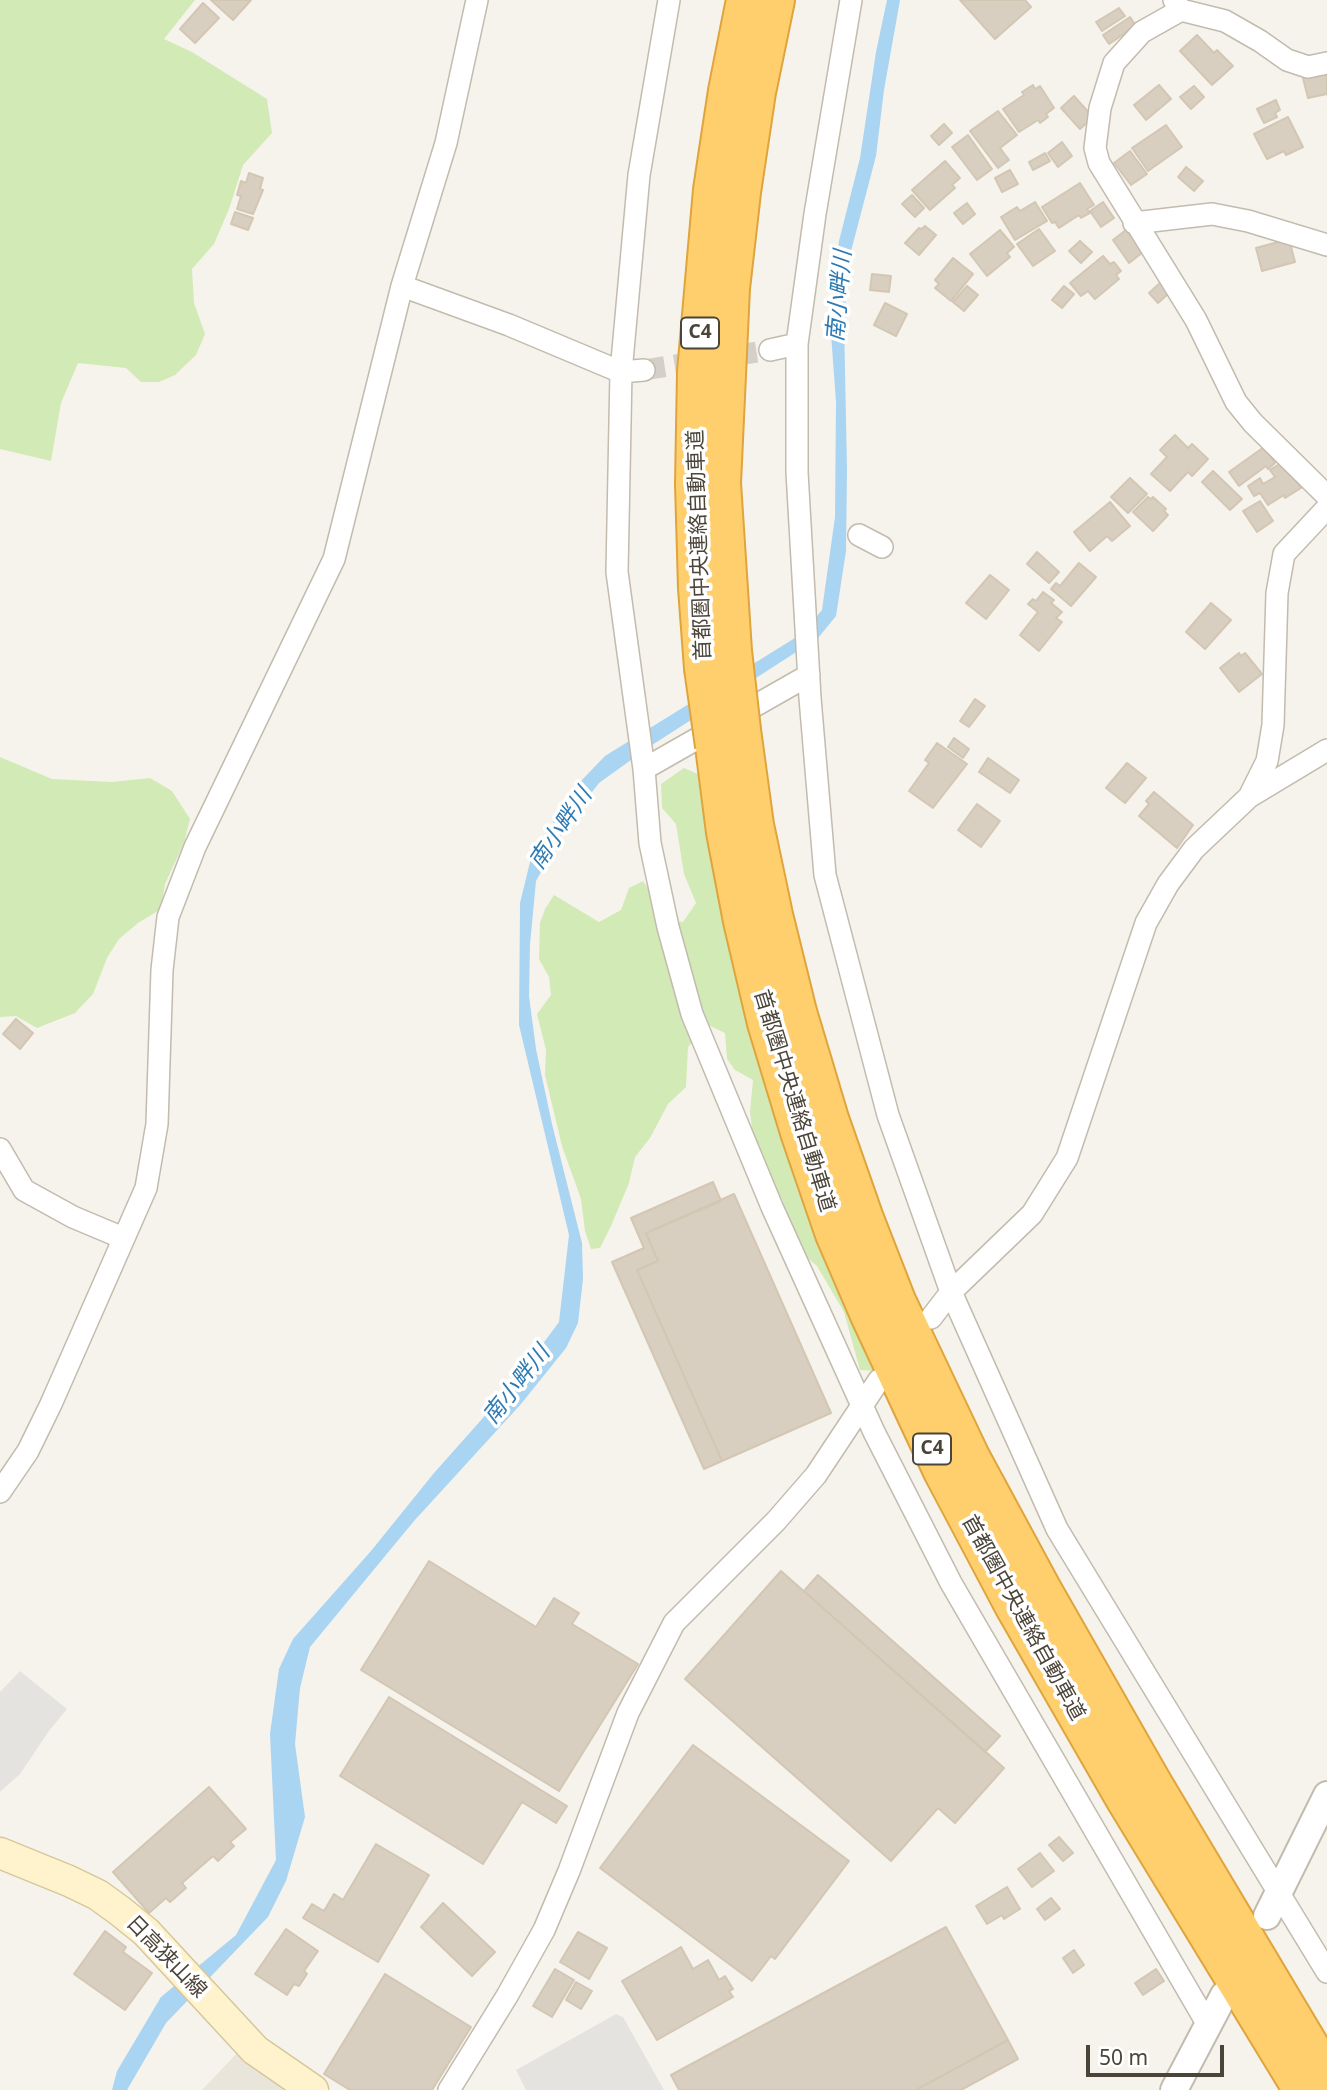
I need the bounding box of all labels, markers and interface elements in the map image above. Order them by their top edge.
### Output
water label: 南小畔川 [822,249,858,343]
road number: C4 [681,318,719,348]
street label: 首都圏中央連絡自動車道 [683,429,717,661]
water label: 南小畔川 [524,783,598,875]
street label: 首都圏中央連絡自動車道 [748,987,840,1215]
water label: 南小畔川 [478,1340,556,1430]
road number: C4 [913,1434,951,1464]
street label: 首都圏中央連絡自動車道 [956,1511,1090,1725]
street label: 日高狭山線 [120,1910,212,2004]
scale bar [1089,2030,1227,2074]
text: 50 m [1099,2043,1148,2071]

